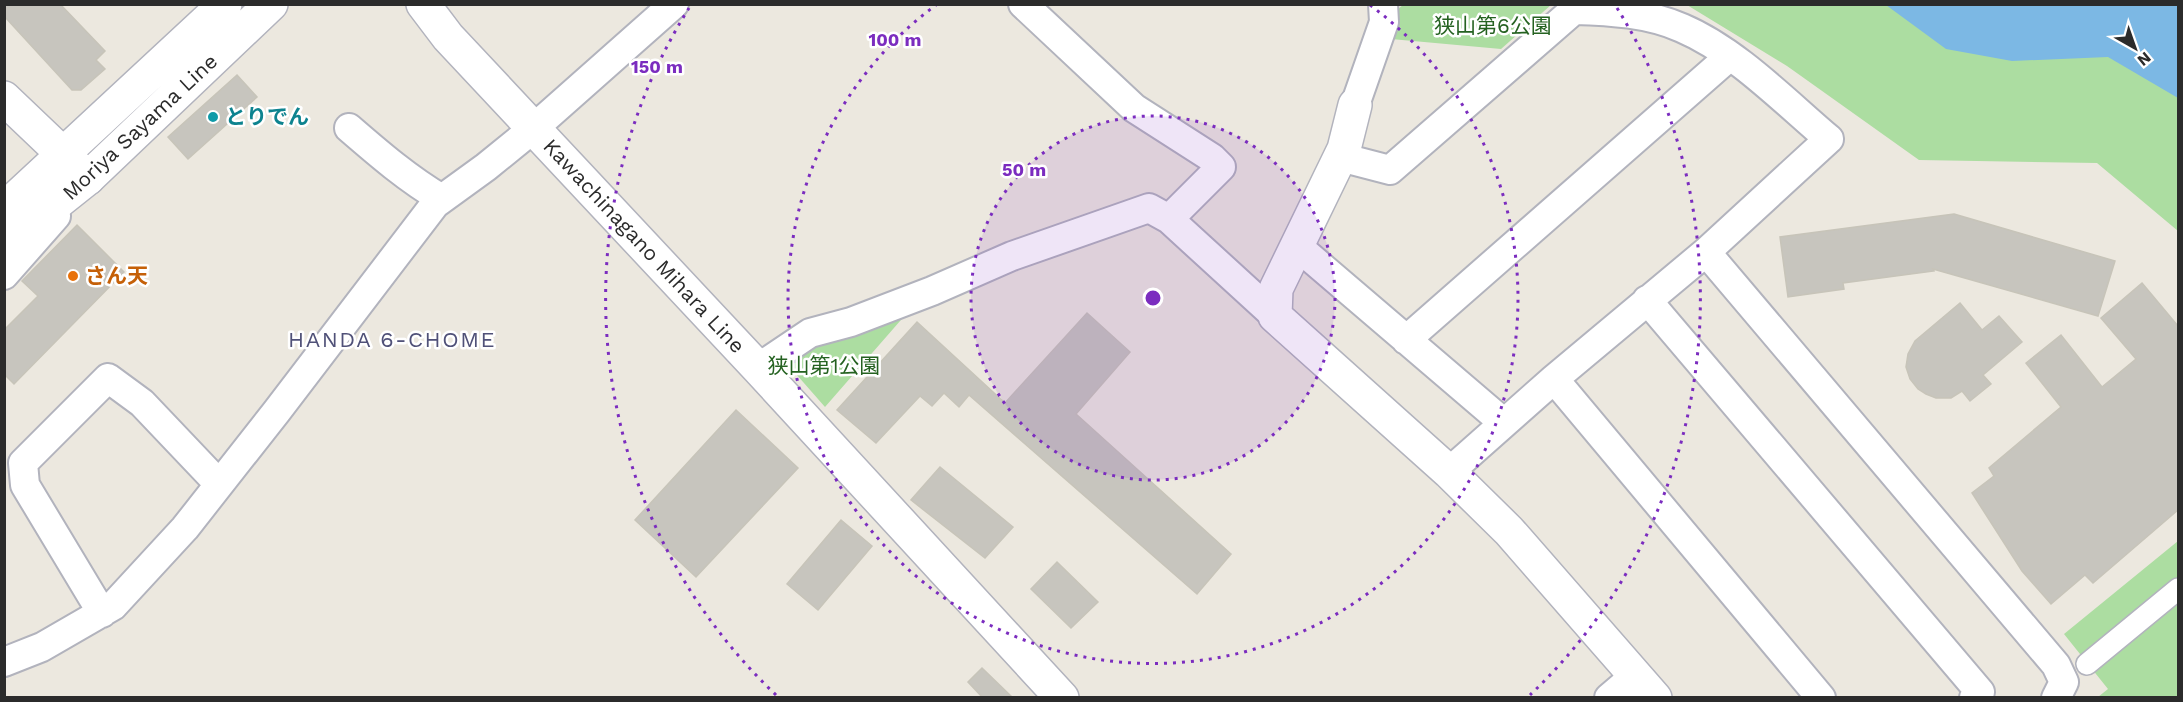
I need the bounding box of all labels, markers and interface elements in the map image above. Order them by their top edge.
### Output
park label: 狭山第6公園 [1434,13,1552,38]
north arrow [2105,18,2165,78]
text: 100 m [868,29,922,50]
street label: Moriya Sayama Line [57,48,222,205]
text: N [2134,48,2155,70]
text: 150 m [631,56,683,77]
place label: とりでん [225,104,309,129]
marker: とりでん [206,110,220,124]
street label: Kawachinagano Mihara Line [538,133,750,358]
text: 50 m [1002,159,1046,180]
place label: さん天 [85,263,148,288]
marker: さん天 [66,269,80,283]
centre of rings [1143,288,1163,308]
district label: HANDA 6-CHOME [288,327,496,352]
park label: 狭山第1公園 [767,353,881,378]

